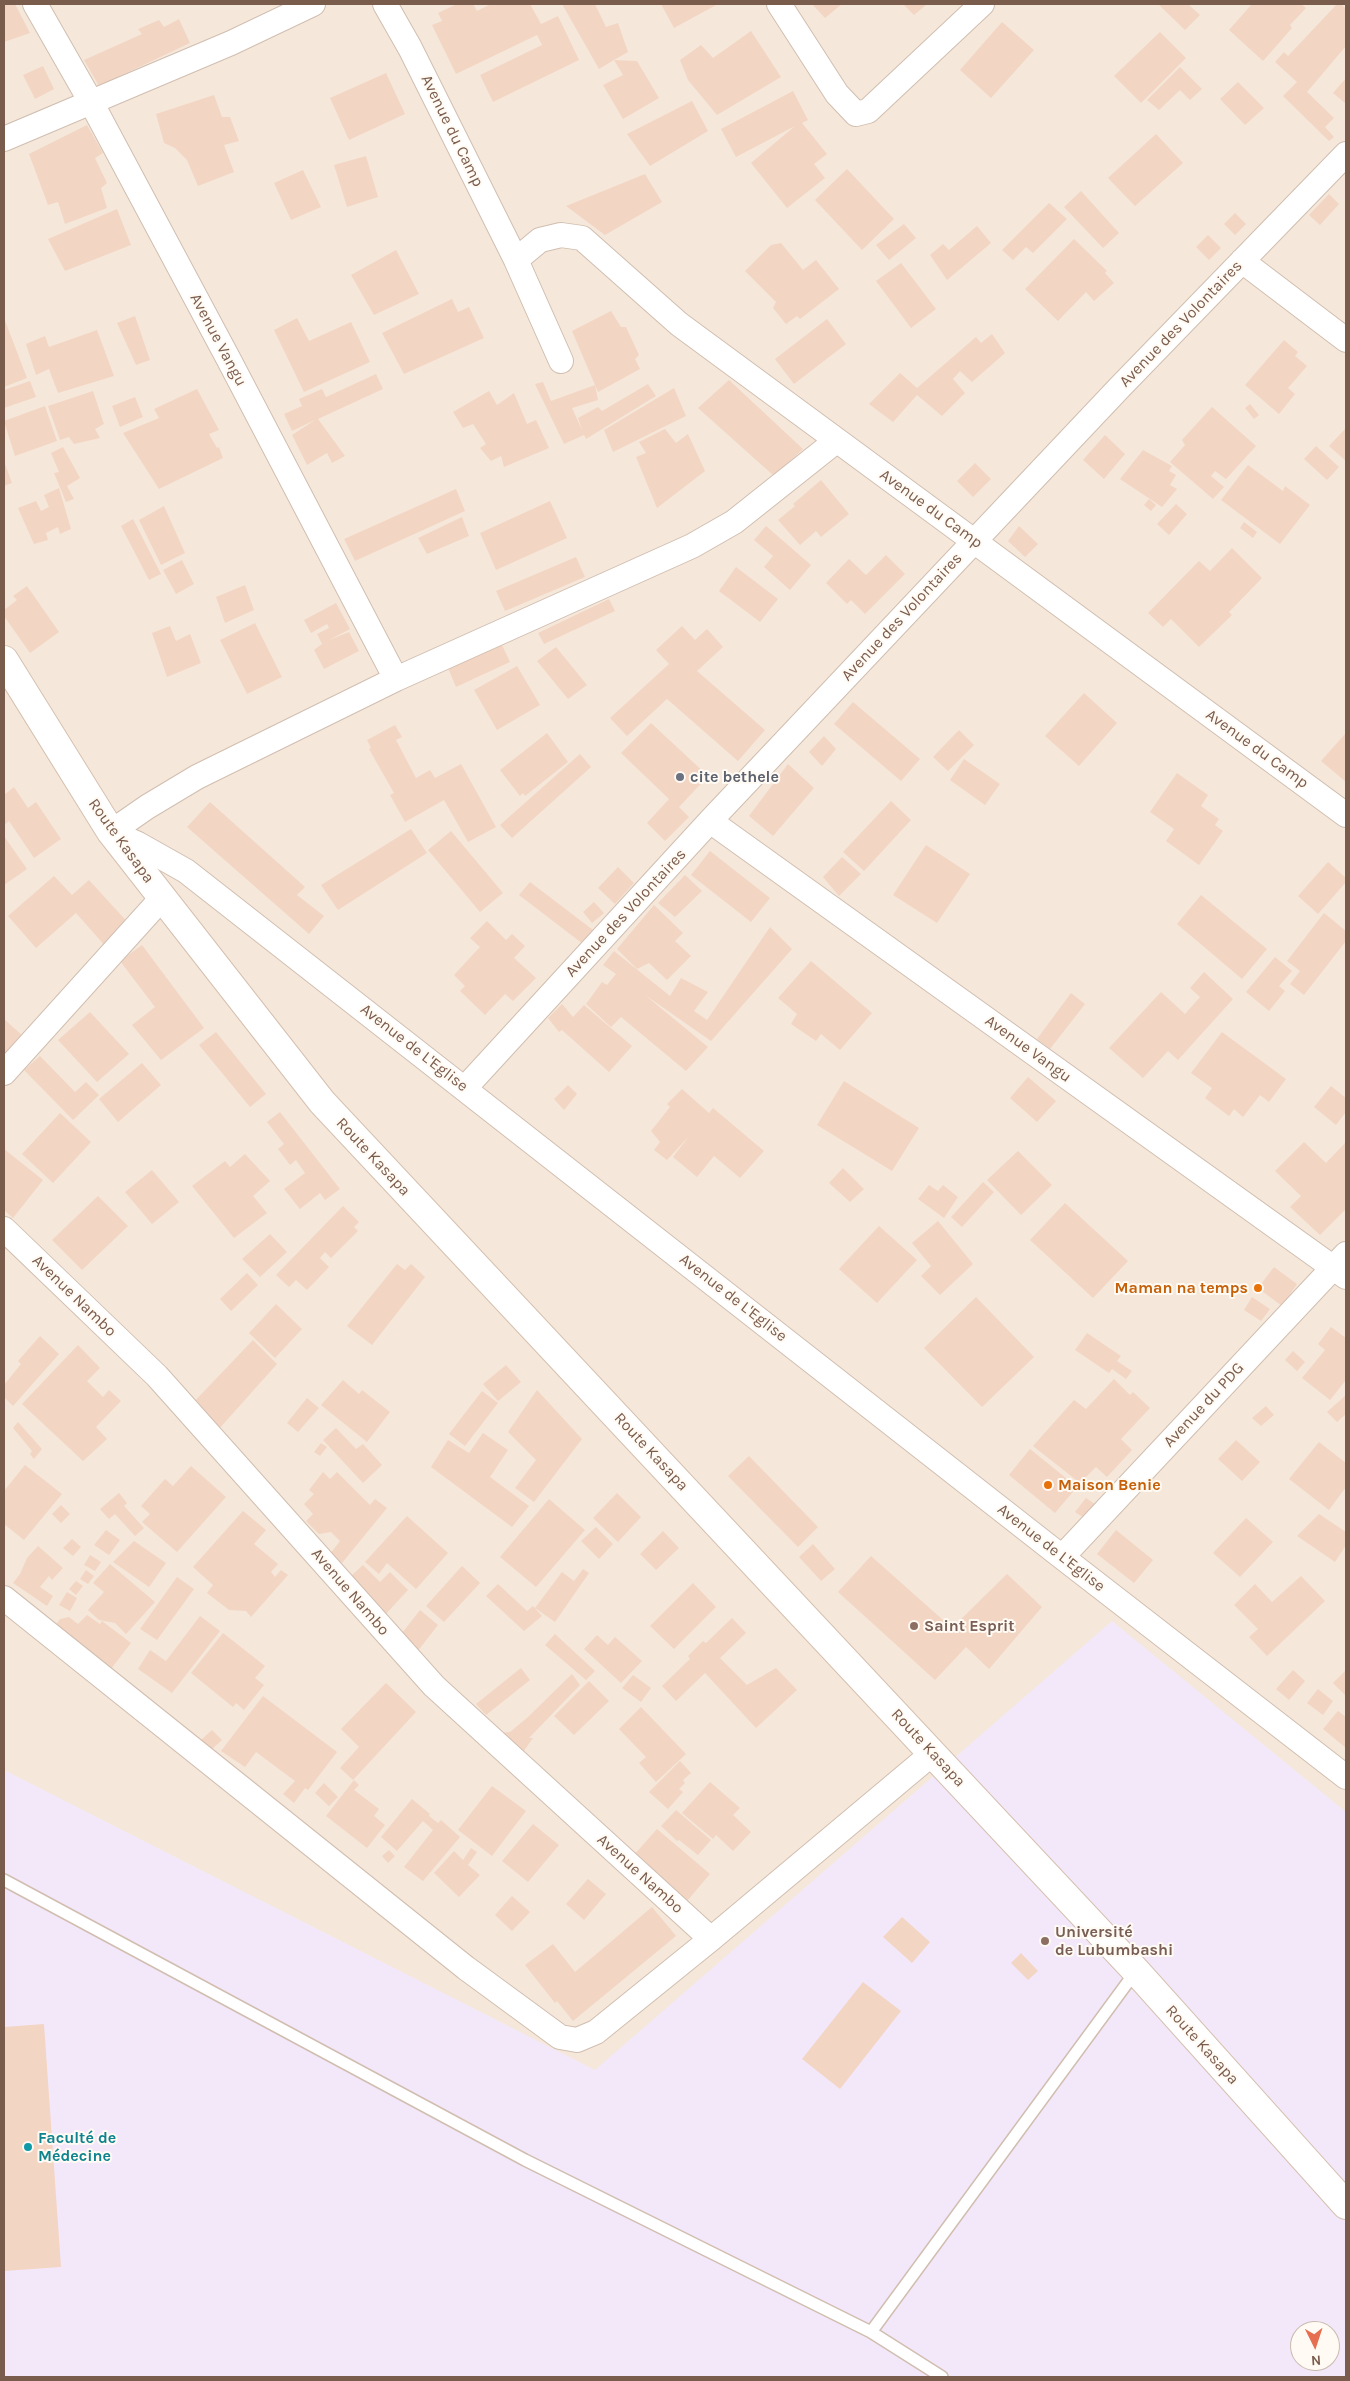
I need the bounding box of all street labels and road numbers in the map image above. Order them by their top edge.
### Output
street label: Avenue du Camp [417,72,487,190]
street label: Avenue des Volontaires [1116,257,1246,391]
street label: Avenue Vangu [186,290,250,390]
street label: Avenue du Camp [876,465,986,553]
street label: Avenue des Volontaires [838,549,966,685]
street label: Avenue du Camp [1202,705,1312,793]
street label: Route Kasapa [84,795,158,887]
street label: Avenue des Volontaires [562,845,690,981]
street label: Avenue de L'Eglise [356,1000,472,1096]
street label: Avenue Vangu [981,1011,1075,1087]
street label: Route Kasapa [332,1114,414,1200]
street label: Avenue de L'Eglise [675,1250,791,1346]
street label: Avenue Nambo [28,1251,120,1341]
street label: Avenue du PDG [1160,1359,1248,1451]
street label: Route Kasapa [610,1409,692,1495]
street label: Avenue de L'Eglise [993,1500,1109,1596]
street label: Avenue Nambo [307,1544,393,1640]
street label: Route Kasapa [887,1705,969,1791]
street label: Avenue Nambo [593,1830,687,1918]
street label: Route Kasapa [1161,2001,1243,2089]

